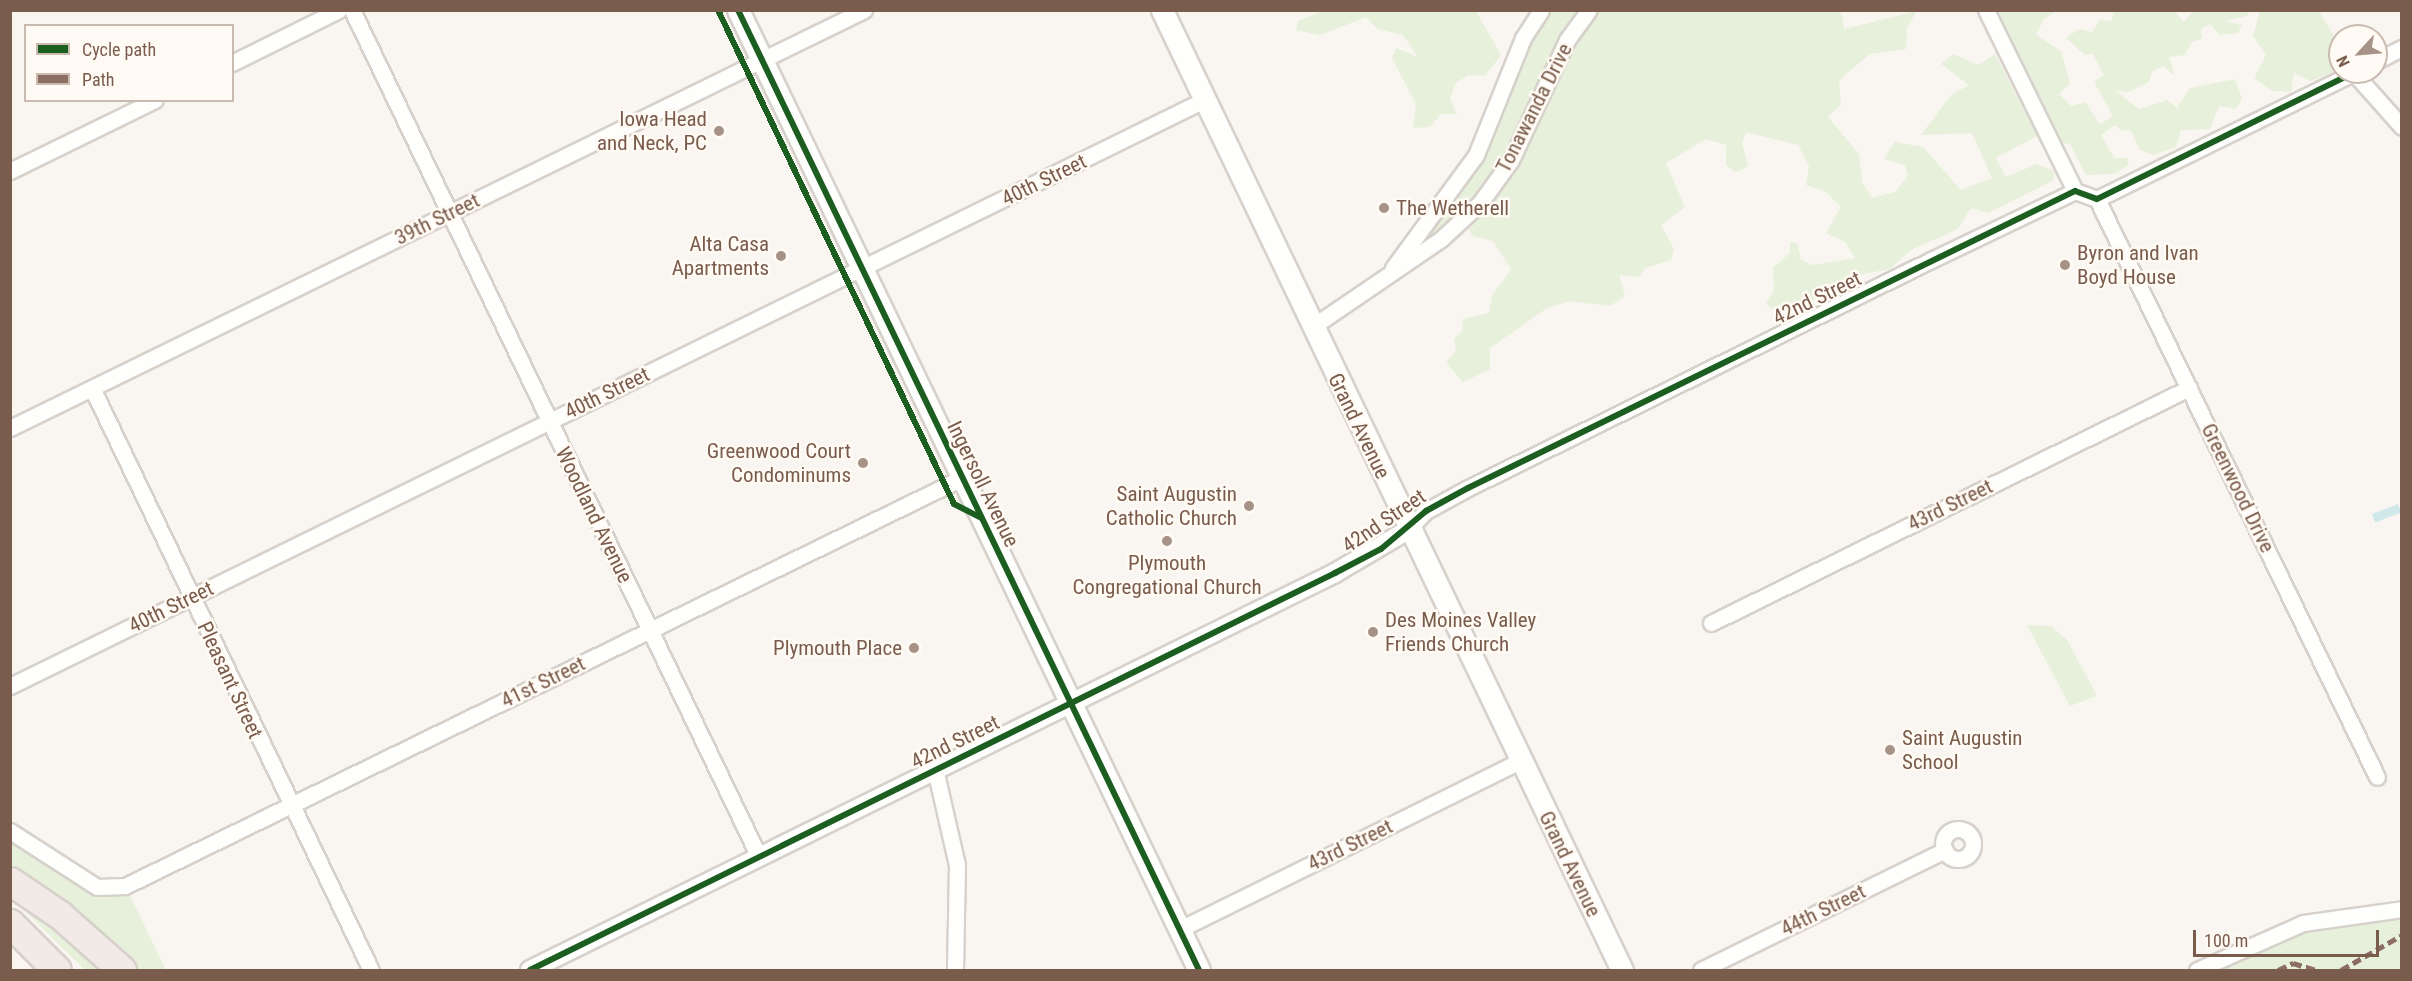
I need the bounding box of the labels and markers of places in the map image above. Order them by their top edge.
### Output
place label: Iowa Head and Neck, PC [597,106,707,156]
marker: Iowa Head and Neck, PC [712,124,726,138]
place label: The Wetherell [1396,195,1509,221]
marker: The Wetherell [1377,201,1391,215]
place label: Alta Casa Apartments [672,231,769,281]
place label: Byron and Ivan Boyd House [2077,240,2199,290]
marker: Alta Casa Apartments [774,249,788,263]
marker: Byron and Ivan Boyd House [2058,258,2072,272]
place label: Greenwood Court Condominums [707,438,851,488]
marker: Greenwood Court Condominums [856,456,870,470]
place label: Saint Augustin Catholic Church [1106,481,1237,531]
marker: Saint Augustin Catholic Church [1242,499,1256,513]
marker: Plymouth Congregational Church [1160,534,1174,548]
place label: Plymouth Congregational Church [1072,550,1262,600]
place label: Des Moines Valley Friends Church [1385,607,1536,657]
marker: Des Moines Valley Friends Church [1366,625,1380,639]
place label: Plymouth Place [773,635,902,661]
marker: Plymouth Place [907,641,921,655]
place label: Saint Augustin School [1902,725,2022,775]
marker: Saint Augustin School [1883,743,1897,757]

